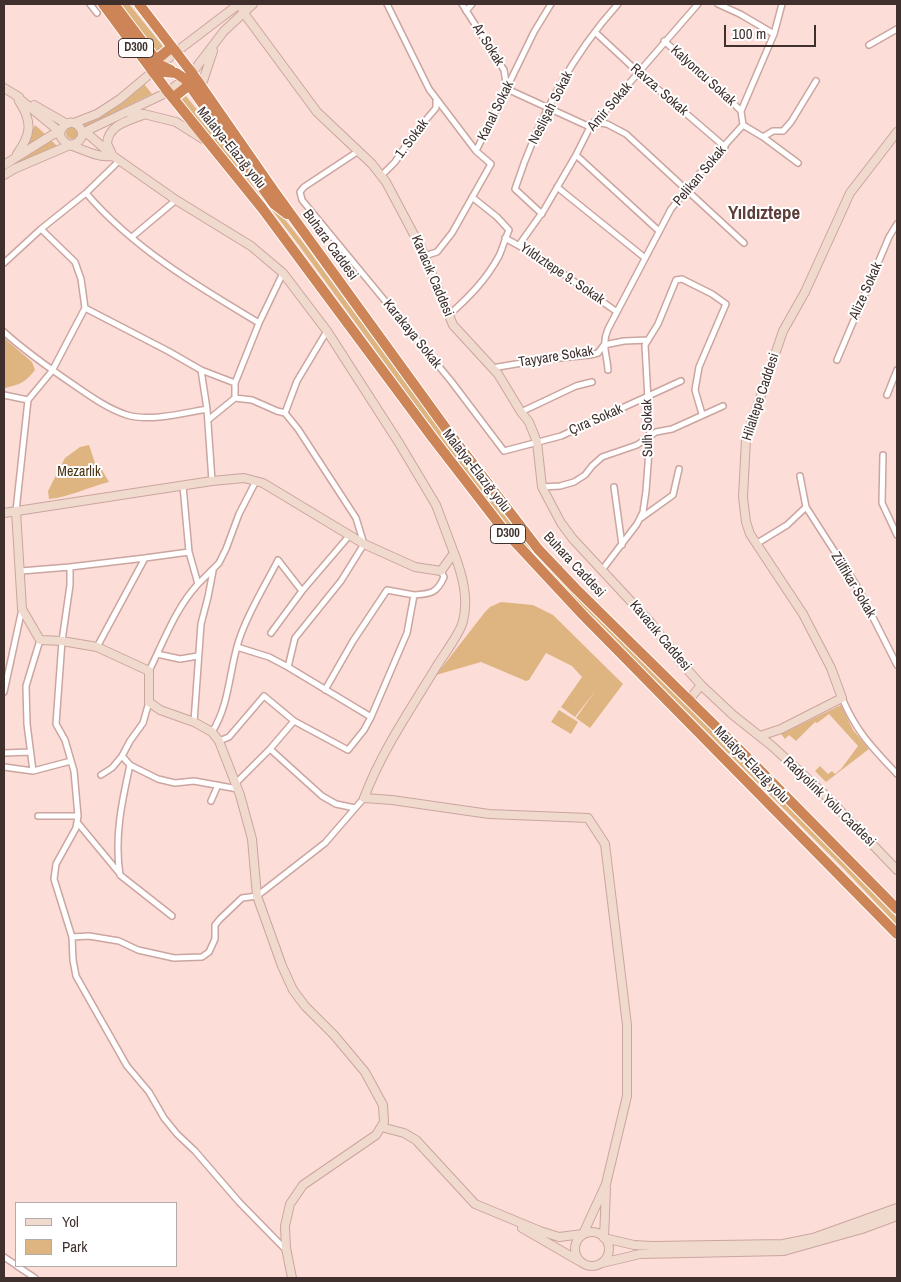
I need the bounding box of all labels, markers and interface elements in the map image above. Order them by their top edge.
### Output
scale bar [726,15,818,47]
street label: Ar Sokak [469,21,507,69]
text: 100 m [732,23,766,44]
road number: D300 [118,38,154,58]
street label: Kalyoncu Sokak [667,42,739,110]
street label: Ravza. Sokak [627,60,691,120]
street label: Neslişah Sokak [525,69,577,147]
street label: Kanal Sokak [474,78,518,144]
street label: Amir Sokak [584,79,636,135]
street label: Malatya-Elazığ yolu [193,104,269,192]
street label: 1. Sokak [392,116,432,162]
street label: Pelikan Sokak [670,142,730,210]
district label: Yıldıztepe [728,203,800,225]
street label: Buhara Caddesi [299,207,361,283]
street label: Kavacık Caddesi [407,233,457,319]
street label: Yıldıztepe 9. Sokak [516,239,608,309]
street label: Alize Sokak [846,260,886,322]
street label: Karakaya Sokak [379,296,445,372]
street label: Tayyare Sokak [517,343,595,371]
street label: Hilaltepe Caddesi [739,351,783,443]
street label: Sulh Sokak [639,399,657,457]
street label: Çıra Sokak [567,401,625,439]
street label: Malatya-Elazığ yolu [439,426,513,516]
park label: Mezarlık [57,464,101,480]
road number: D300 [490,524,526,544]
street label: Buhara Caddesi [540,529,608,601]
street label: Zülfikar Sokak [827,549,879,621]
street label: Kavacık Caddesi [626,597,694,675]
street label: Malatya-Elazığ yolu [710,723,792,807]
street label: Radyolink Yolu Caddesi [779,753,879,851]
legend [15,1202,178,1267]
text: Yol [62,1211,79,1232]
text: Park [62,1236,87,1257]

